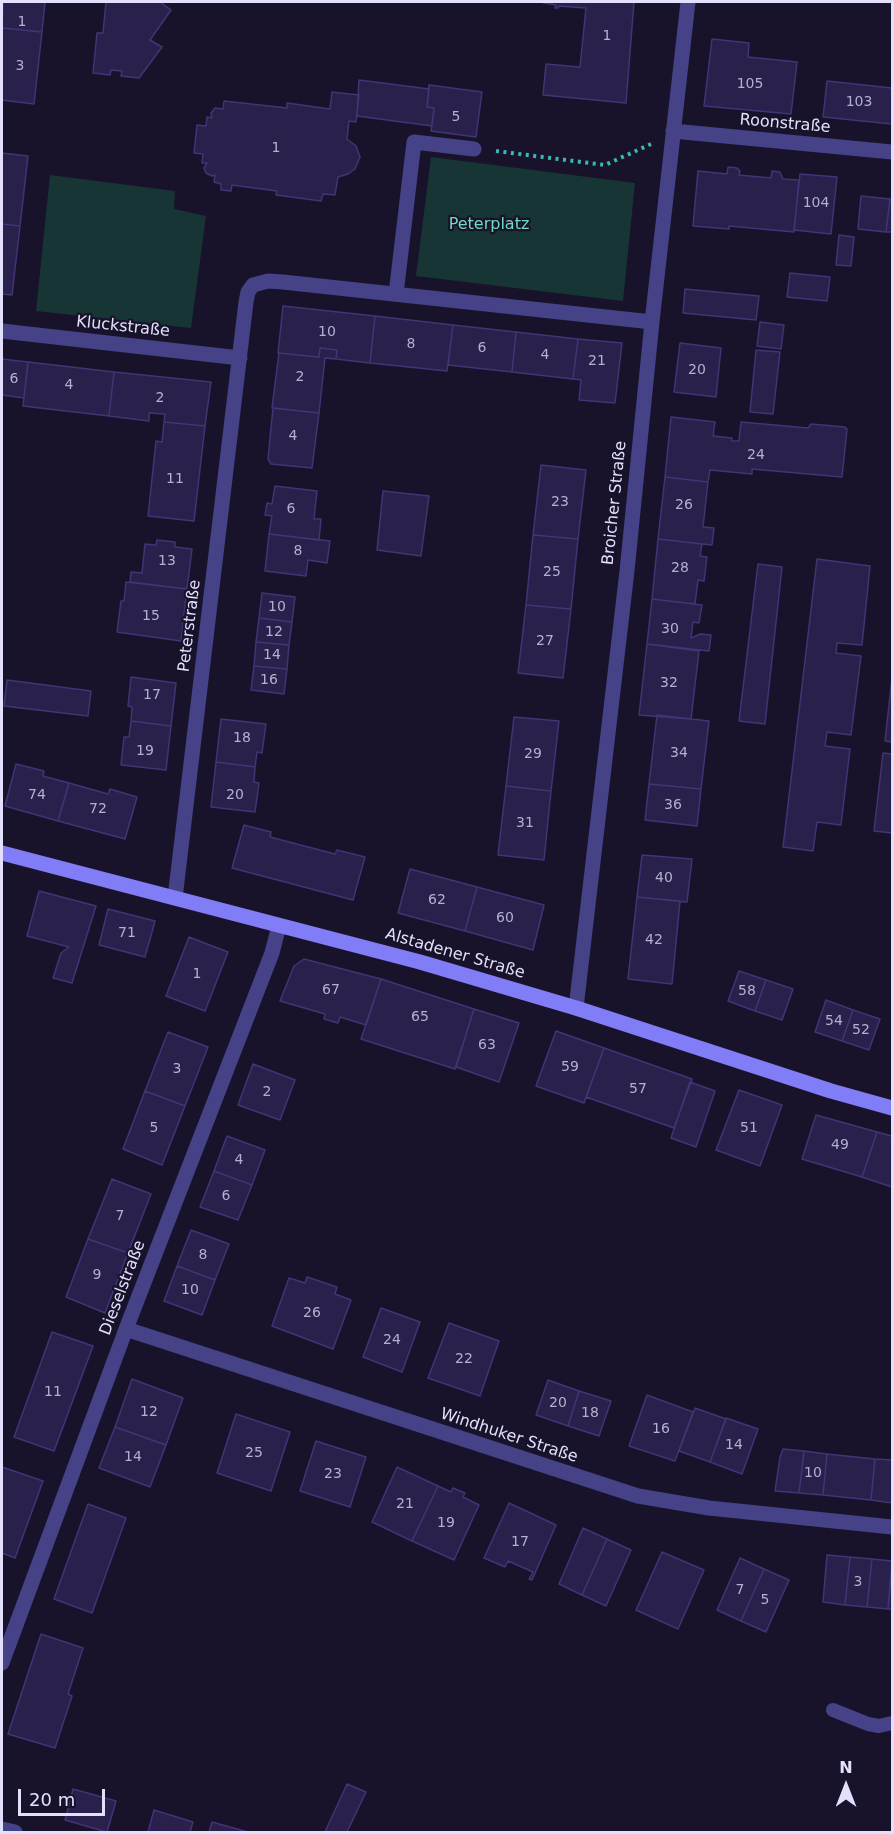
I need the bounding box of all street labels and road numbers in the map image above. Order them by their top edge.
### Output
street label: Roonstraße [739,110,831,138]
street label: Kluckstraße [75,313,171,341]
street label: Broicher Straße [599,440,631,566]
street label: Peterstraße [175,579,205,673]
street label: Alstadener Straße [383,925,527,983]
street label: Dieselstraße [96,1238,150,1338]
street label: Windhuker Straße [438,1405,580,1467]

